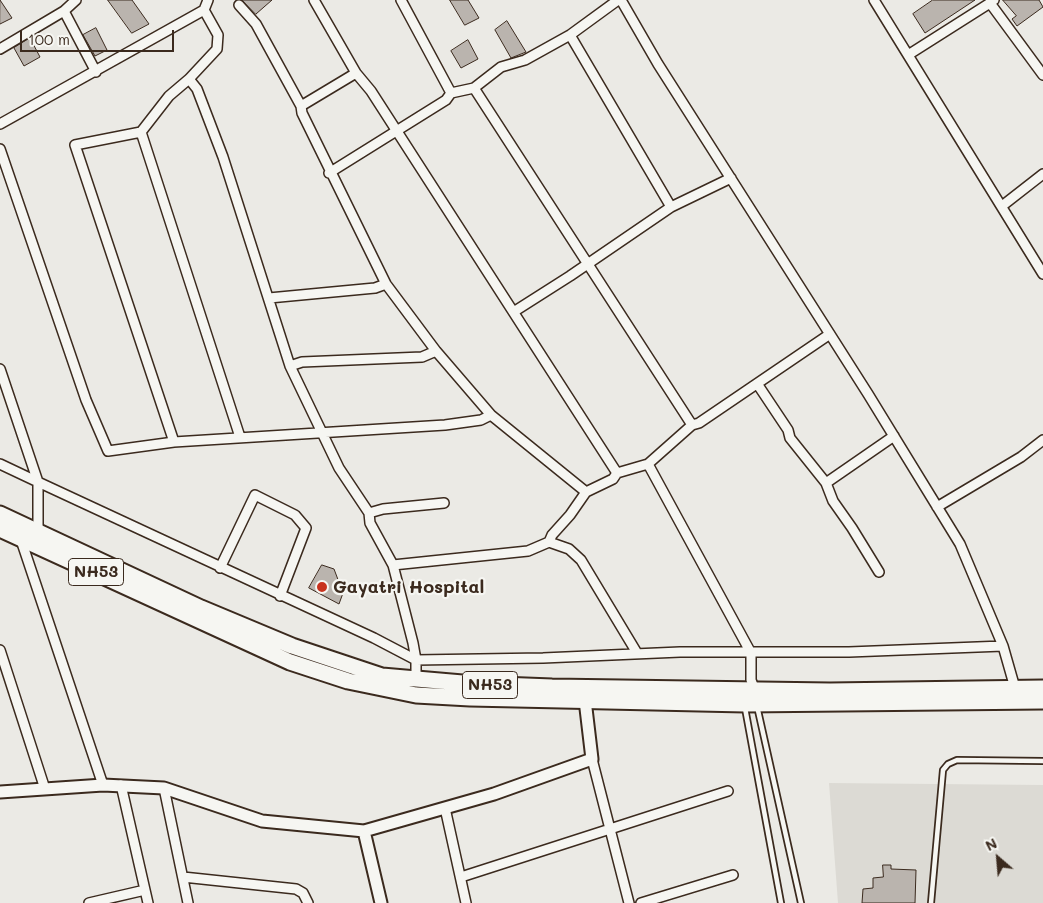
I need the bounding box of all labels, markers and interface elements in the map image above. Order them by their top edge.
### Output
scale bar [22,20,176,52]
text: 100 m [28,29,70,49]
road number: NH53 [68,558,124,586]
place label: Gayatri Hospital [333,576,484,598]
marker: Gayatri Hospital [315,580,329,594]
road number: NH53 [462,672,518,698]
north arrow [973,833,1023,883]
text: N [982,833,1000,855]

